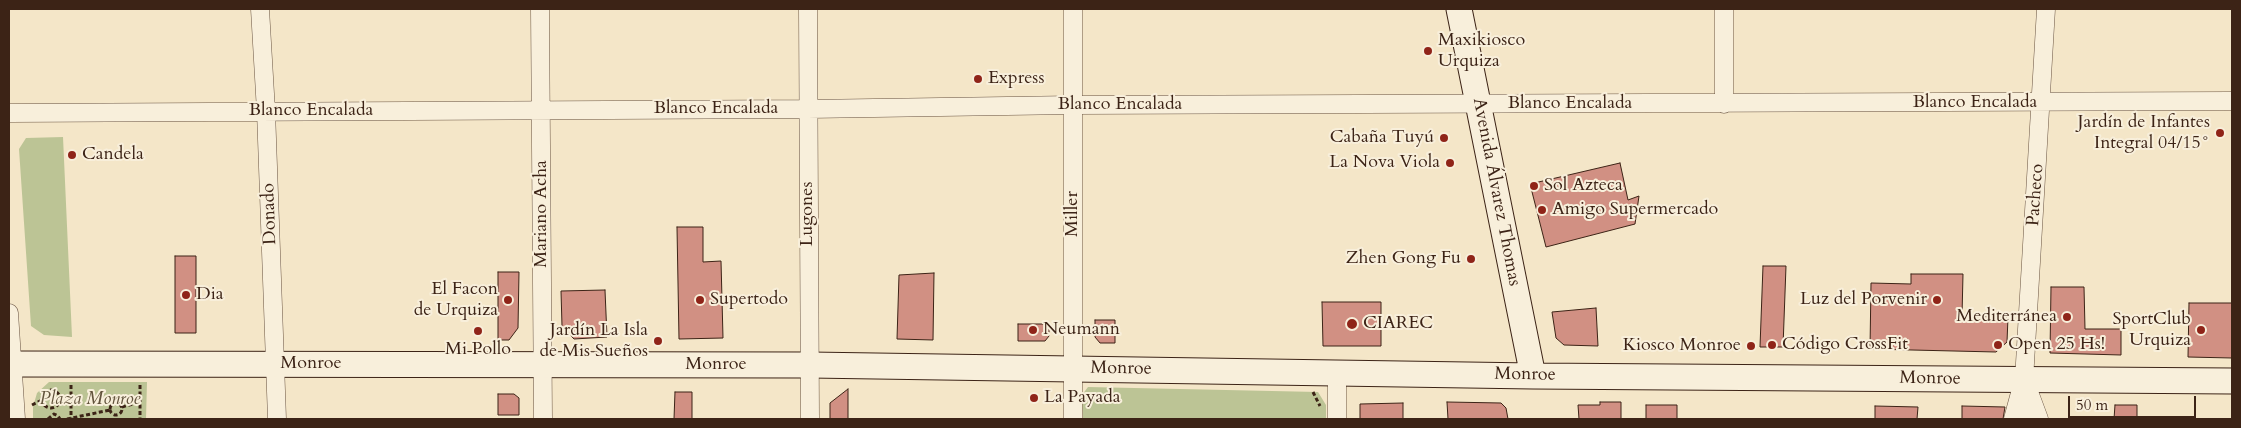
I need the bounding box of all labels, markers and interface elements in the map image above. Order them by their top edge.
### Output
place label: Maxikiosco Urquiza [1438,30,1525,72]
marker: Maxikiosco Urquiza [1422,45,1434,57]
place label: Express [988,68,1044,90]
marker: Express [972,73,984,85]
street label: Blanco Encalada [1913,92,2037,114]
street label: Blanco Encalada [1508,93,1632,115]
street label: Blanco Encalada [1058,94,1182,116]
street label: Avenida Álvarez Thomas [1467,96,1525,288]
street label: Blanco Encalada [654,98,778,120]
street label: Blanco Encalada [249,100,373,122]
place label: Jardín de Infantes Integral 04/15° [2078,112,2210,154]
place label: Cabaña Tuyú [1330,127,1434,149]
marker: Jardín de Infantes Integral 04/15° [2214,127,2226,139]
marker: Cabaña Tuyú [1438,132,1450,144]
place label: Candela [82,144,144,166]
marker: Candela [66,149,78,161]
place label: La Nova Viola [1329,152,1440,174]
marker: La Nova Viola [1444,157,1456,169]
street label: Mariano Acha [531,160,553,268]
street label: Pacheco [2023,163,2049,227]
place label: Sol Azteca [1544,175,1623,197]
marker: Sol Azteca [1528,180,1540,192]
street label: Lugones [797,181,819,247]
street label: Donado [258,183,282,245]
street label: Miller [1062,191,1084,237]
place label: Amigo Supermercado [1552,199,1718,221]
marker: Amigo Supermercado [1536,204,1548,216]
place label: Zhen Gong Fu [1346,248,1461,270]
marker: Zhen Gong Fu [1465,253,1477,265]
place label: El Facon de Urquiza [414,279,498,322]
place label: Dia [196,284,223,306]
marker: Dia [180,289,192,301]
place label: Supertodo [710,289,788,311]
place label: Luz del Porvenir [1800,289,1927,311]
marker: El Facon de Urquiza [502,294,514,306]
marker: Supertodo [694,294,706,306]
marker: Luz del Porvenir [1931,294,1943,306]
place label: Mediterránea [1956,306,2057,328]
place label: SportClub Urquiza [2113,309,2191,352]
marker: Mediterránea [2061,311,2073,323]
place label: CIAREC [1363,313,1433,335]
marker: CIAREC [1345,317,1359,331]
place label: Neumann [1043,319,1120,341]
place label: Jardín La Isla de Mis Sueños [539,320,648,362]
marker: Neumann [1027,324,1039,336]
marker: SportClub Urquiza [2195,324,2207,336]
marker: Mi Pollo [472,325,484,337]
place label: Código CrossFit [1782,334,1908,356]
place label: Open 25 Hs! [2008,334,2105,356]
marker: Jardín La Isla de Mis Sueños [652,335,664,347]
place label: Kiosco Monroe [1623,335,1741,357]
place label: Mi Pollo [445,339,511,361]
marker: Código CrossFit [1766,339,1778,351]
marker: Open 25 Hs! [1992,339,2004,351]
marker: Kiosco Monroe [1745,340,1757,352]
street label: Monroe [280,353,342,375]
street label: Monroe [685,354,747,376]
street label: Monroe [1090,358,1152,380]
street label: Monroe [1494,364,1556,386]
street label: Monroe [1899,368,1961,390]
scale bar [2071,386,2198,418]
place label: La Payada [1044,387,1121,409]
park label: Plaza Monroe [40,389,140,411]
marker: La Payada [1028,392,1040,404]
text: 50 m [2076,395,2108,415]

